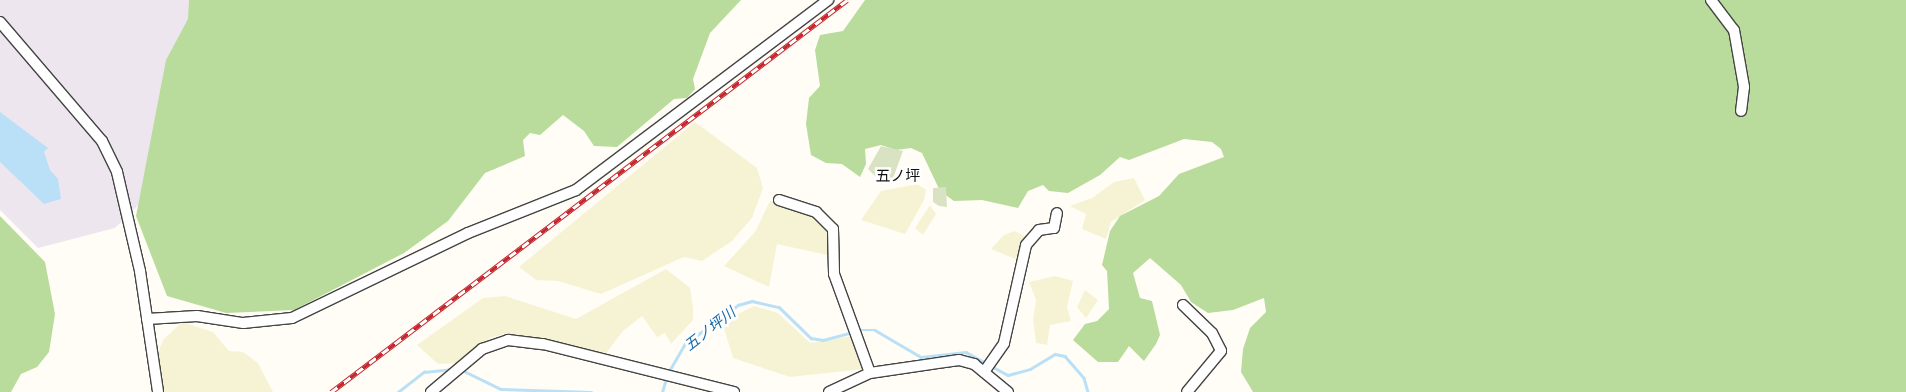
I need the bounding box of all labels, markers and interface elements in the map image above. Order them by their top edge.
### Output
district label: 五ノ坪 [876,166,920,184]
water label: 五ノ坪川 [680,302,738,354]

